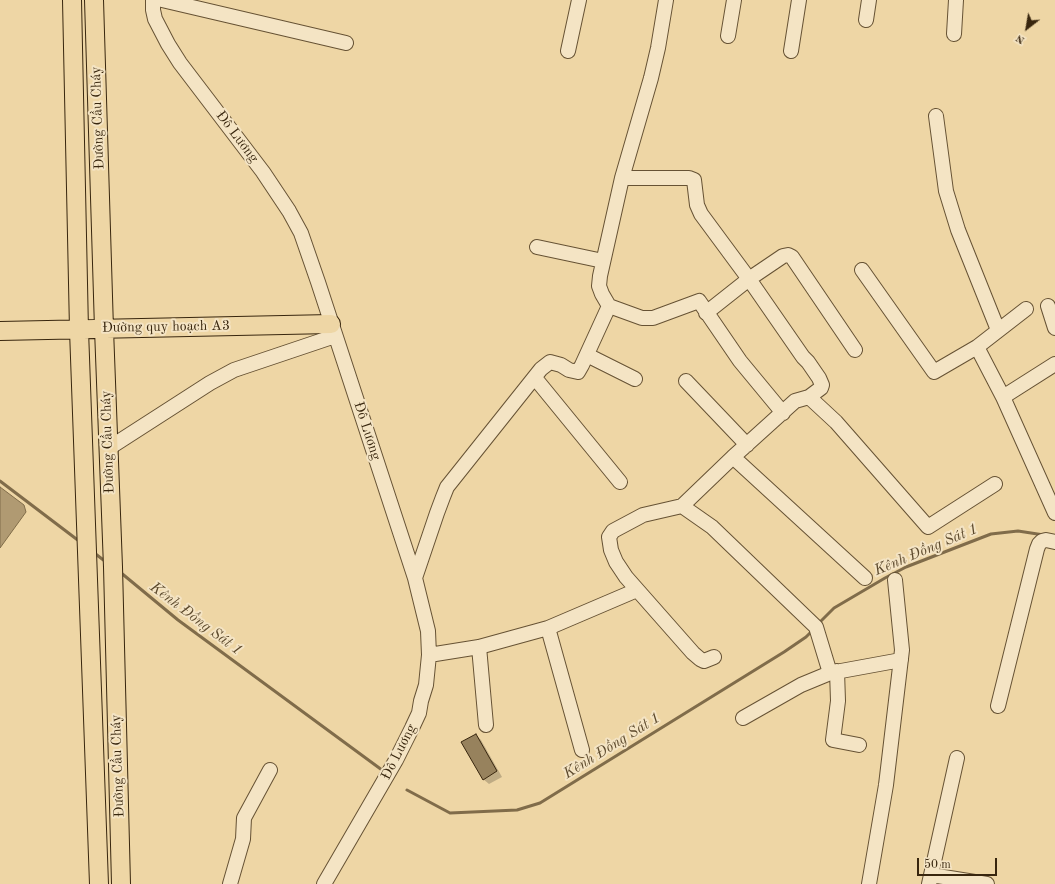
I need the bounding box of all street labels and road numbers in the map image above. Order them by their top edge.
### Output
street label: Đường Cầu Cháy [88,66,108,170]
street label: Đô Lương [212,108,262,166]
street label: Đường quy hoạch A3 [102,317,230,337]
street label: Đường Cầu Cháy [98,390,118,494]
street label: Đô Lương [350,400,384,462]
street label: Đường Cầu Cháy [108,714,128,818]
street label: Đô Lương [378,721,420,783]

